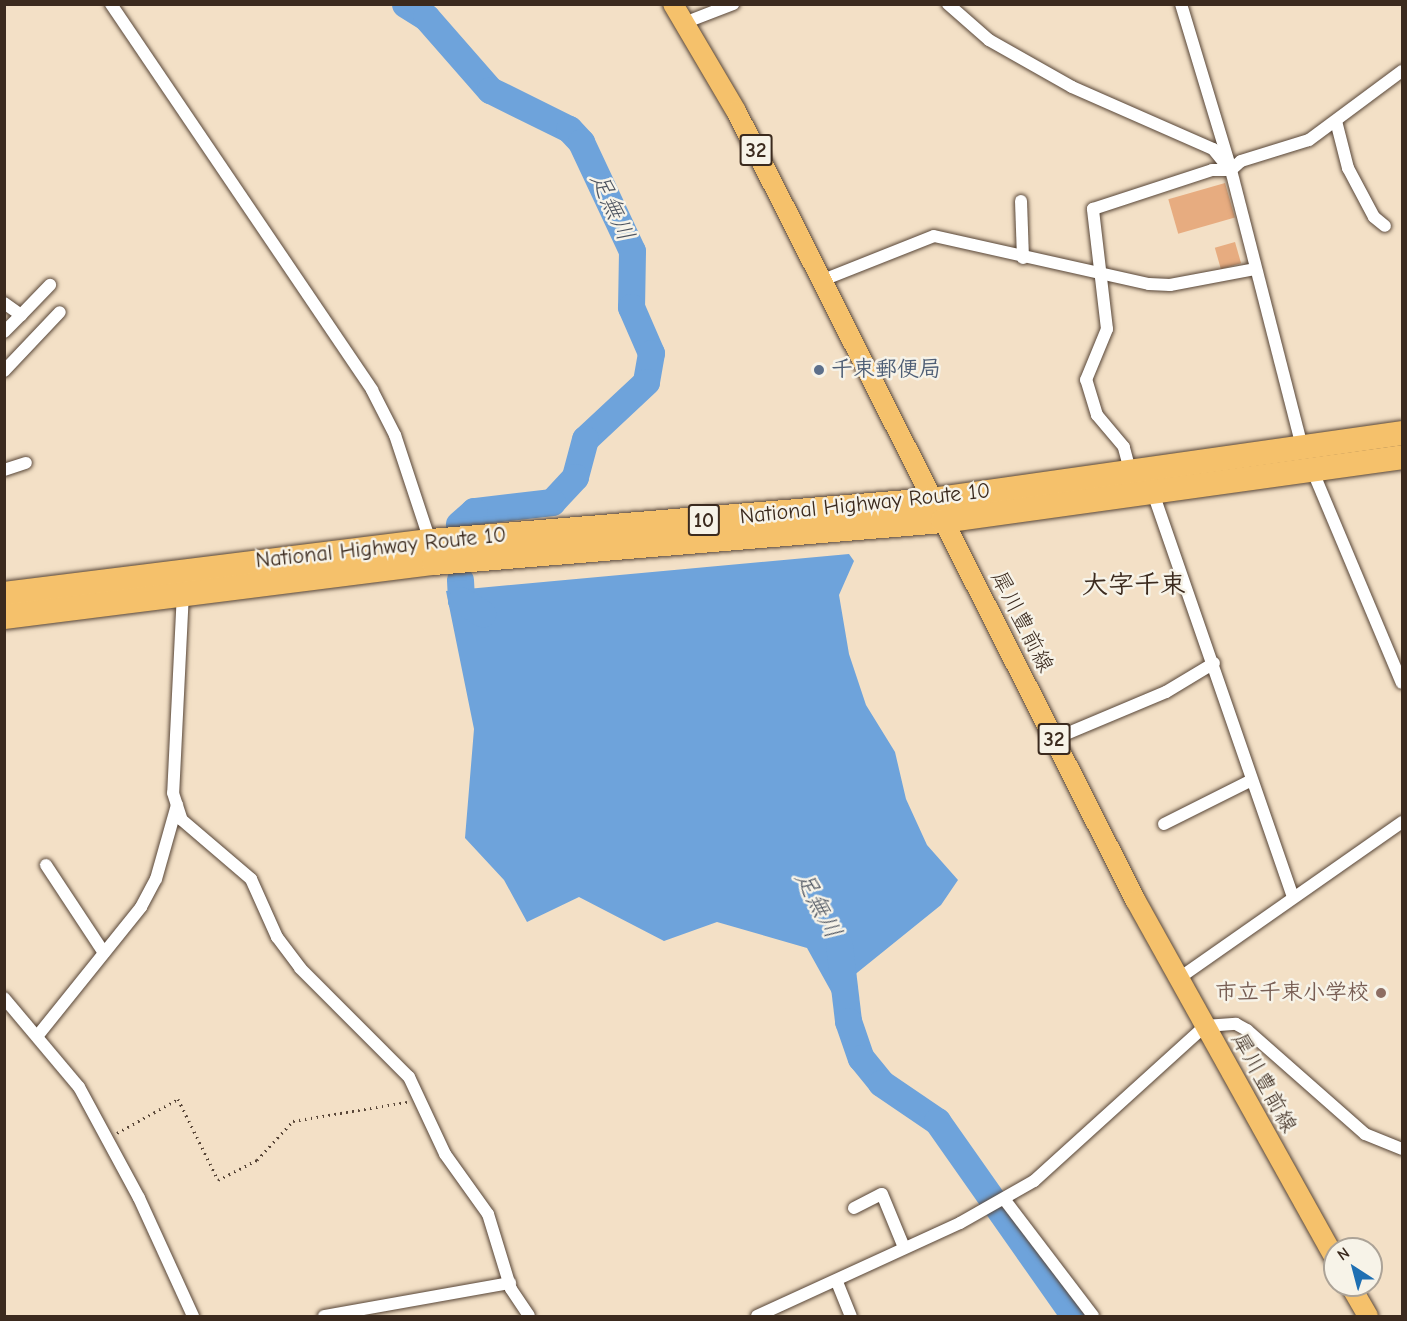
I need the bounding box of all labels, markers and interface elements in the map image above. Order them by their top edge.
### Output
road number: 32 [740,132,772,168]
water label: 足無川 [584,168,640,246]
place label: 千束郵便局 [831,357,941,383]
marker: 千束郵便局 [812,363,826,377]
street label: National Highway Route 10 [738,478,992,530]
road number: 10 [688,502,720,538]
street label: National Highway Route 10 [254,522,508,574]
street label: 犀川豊前線 [985,567,1059,677]
district label: 大字千束 [1082,570,1186,602]
road number: 32 [1038,721,1070,757]
water label: 足無川 [788,866,848,944]
place label: 市立千束小学校 [1215,980,1369,1006]
marker: 市立千束小学校 [1374,986,1388,1000]
street label: 犀川豊前線 [1226,1028,1302,1138]
north arrow [1323,1237,1383,1297]
text: N [1334,1244,1353,1264]

